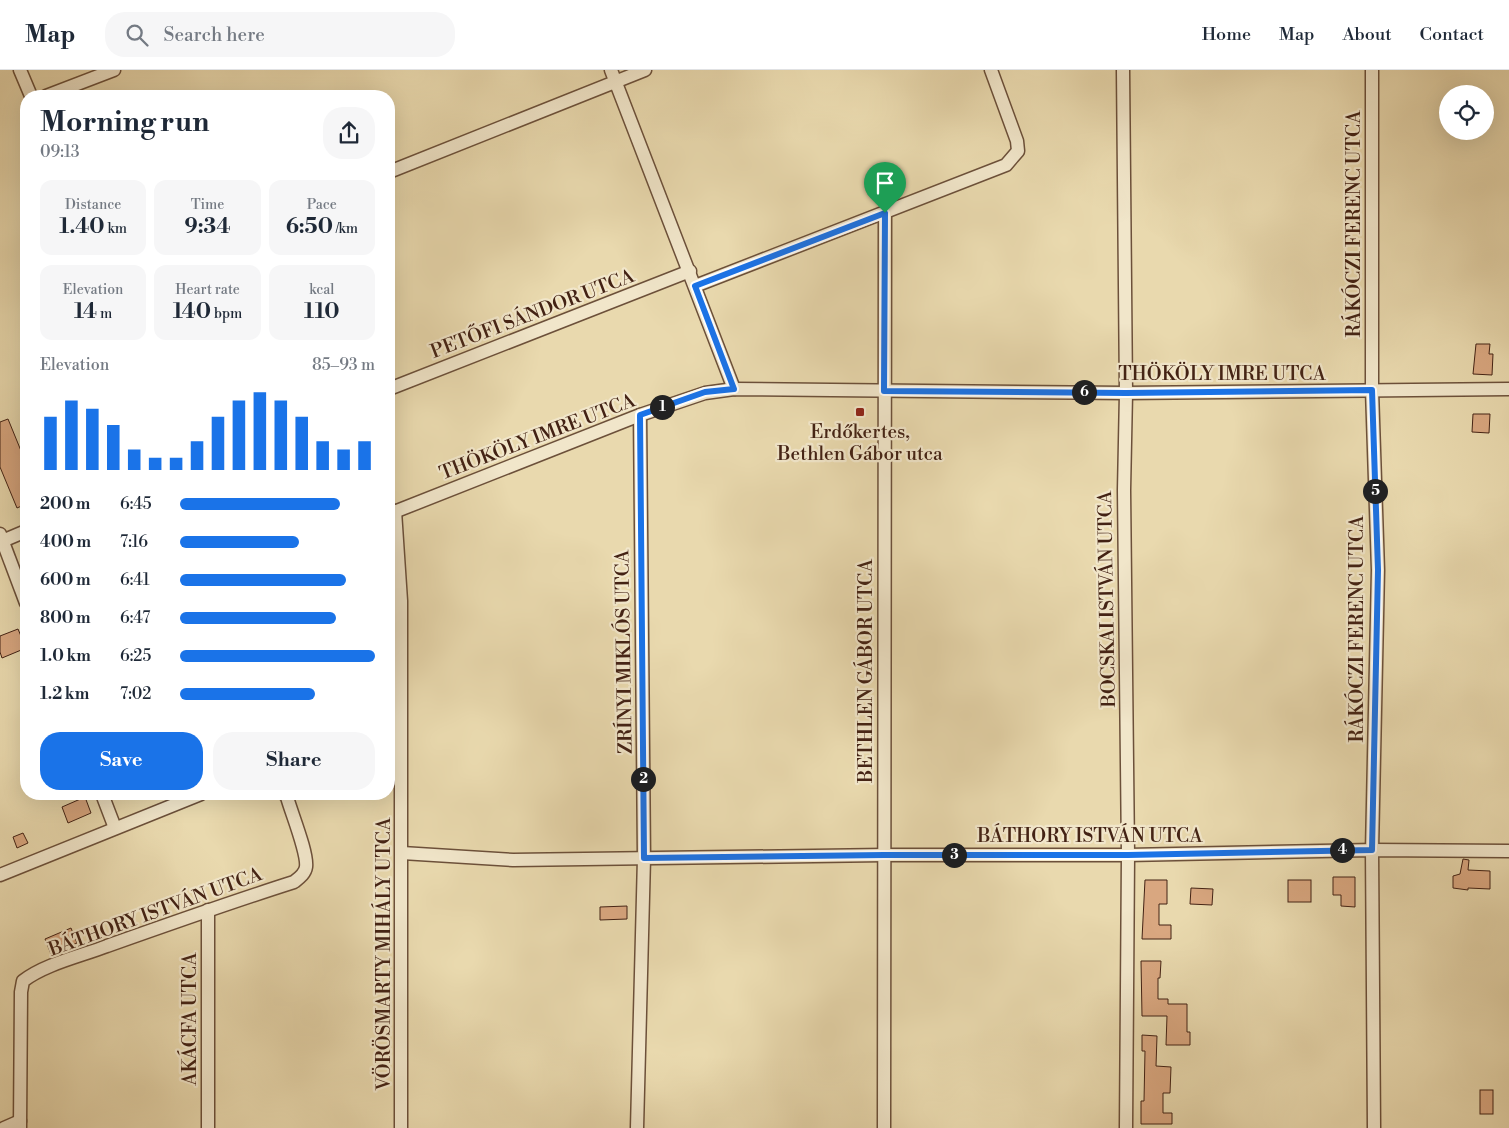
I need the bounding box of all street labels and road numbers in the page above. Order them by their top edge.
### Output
street label: RÁKÓCZI FERENC UTCA [1341,109,1366,338]
street label: PETŐFI SÁNDOR UTCA [427,263,638,364]
street label: THÖKÖLY IMRE UTCA [1118,361,1327,386]
street label: THÖKÖLY IMRE UTCA [436,387,639,485]
street label: BOCSKAI ISTVÁN UTCA [1092,490,1121,708]
street label: RÁKÓCZI FERENC UTCA [1344,514,1369,743]
street label: ZRÍNYI MIKLÓS UTCA [609,549,638,754]
street label: BETHLEN GÁBOR UTCA [853,558,878,784]
street label: VÖRÖSMARTY MIHÁLY UTCA [371,817,396,1091]
street label: BÁTHORY ISTVÁN UTCA [976,823,1204,848]
street label: BÁTHORY ISTVÁN UTCA [44,861,266,962]
street label: AKÁCFA UTCA [177,952,202,1087]

